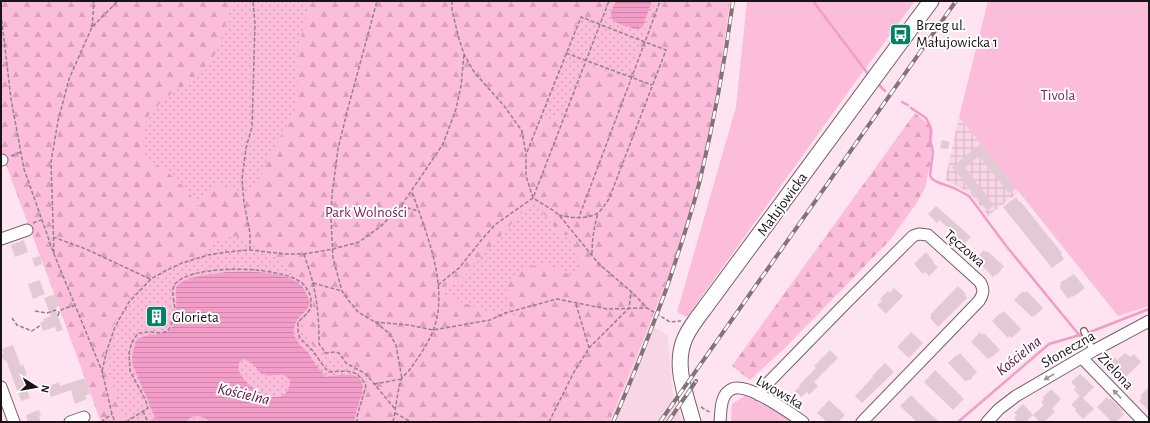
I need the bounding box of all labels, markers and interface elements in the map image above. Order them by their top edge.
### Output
place label: Brzeg ul. Małujowicka 1 [916,18,998,50]
bus stop icon: Brzeg ul. Małujowicka 1 [887,21,913,47]
park label: Tivola [1040,88,1076,103]
street label: Małujowicka [755,170,810,239]
park label: Park Wolności [325,205,407,220]
street label: Tęczowa [941,227,988,270]
building icon: Glorieta [143,304,169,330]
place label: Glorieta [172,310,219,325]
street label: Słoneczna [1039,328,1098,371]
water label: Kościelna [993,333,1044,379]
street label: Zielona [1095,350,1136,393]
north arrow [16,367,56,407]
street label: Lwowska [753,373,806,412]
one-way arrow [1043,373,1054,380]
water label: Kościelna [216,380,271,408]
text: N [39,384,51,394]
one-way arrow [1112,389,1122,399]

